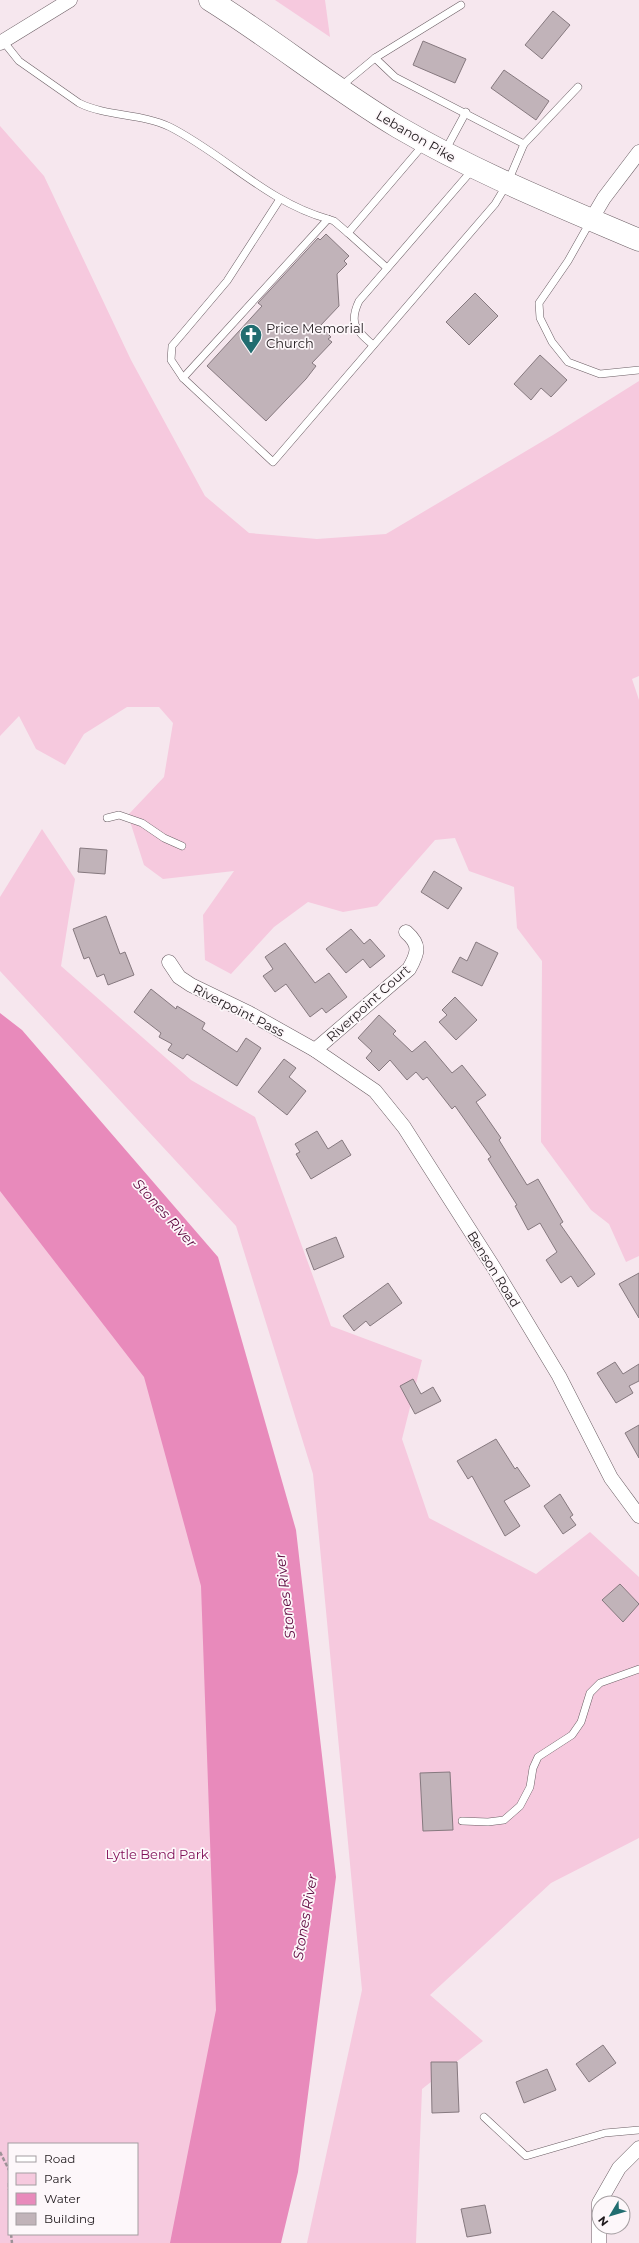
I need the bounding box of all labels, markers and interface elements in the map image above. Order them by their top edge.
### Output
street label: Lebanon Pike [373,107,459,165]
place label: Price Memorial Church [266,320,364,351]
church icon: Price Memorial Church [238,322,264,355]
street label: Riverpoint Court [323,961,413,1045]
street label: Riverpoint Pass [191,980,287,1040]
water label: Stones River [129,1175,201,1251]
street label: Benson Road [464,1228,524,1310]
water label: Stones River [271,1552,299,1640]
park label: Lytle Bend Park [105,1846,209,1862]
water label: Stones River [289,1872,321,1961]
legend [8,2143,138,2235]
text: Road [44,2151,75,2166]
text: Park [44,2171,72,2186]
text: Water [44,2191,81,2206]
north arrow [591,2195,631,2235]
text: Building [44,2211,95,2226]
text: N [595,2213,611,2229]

